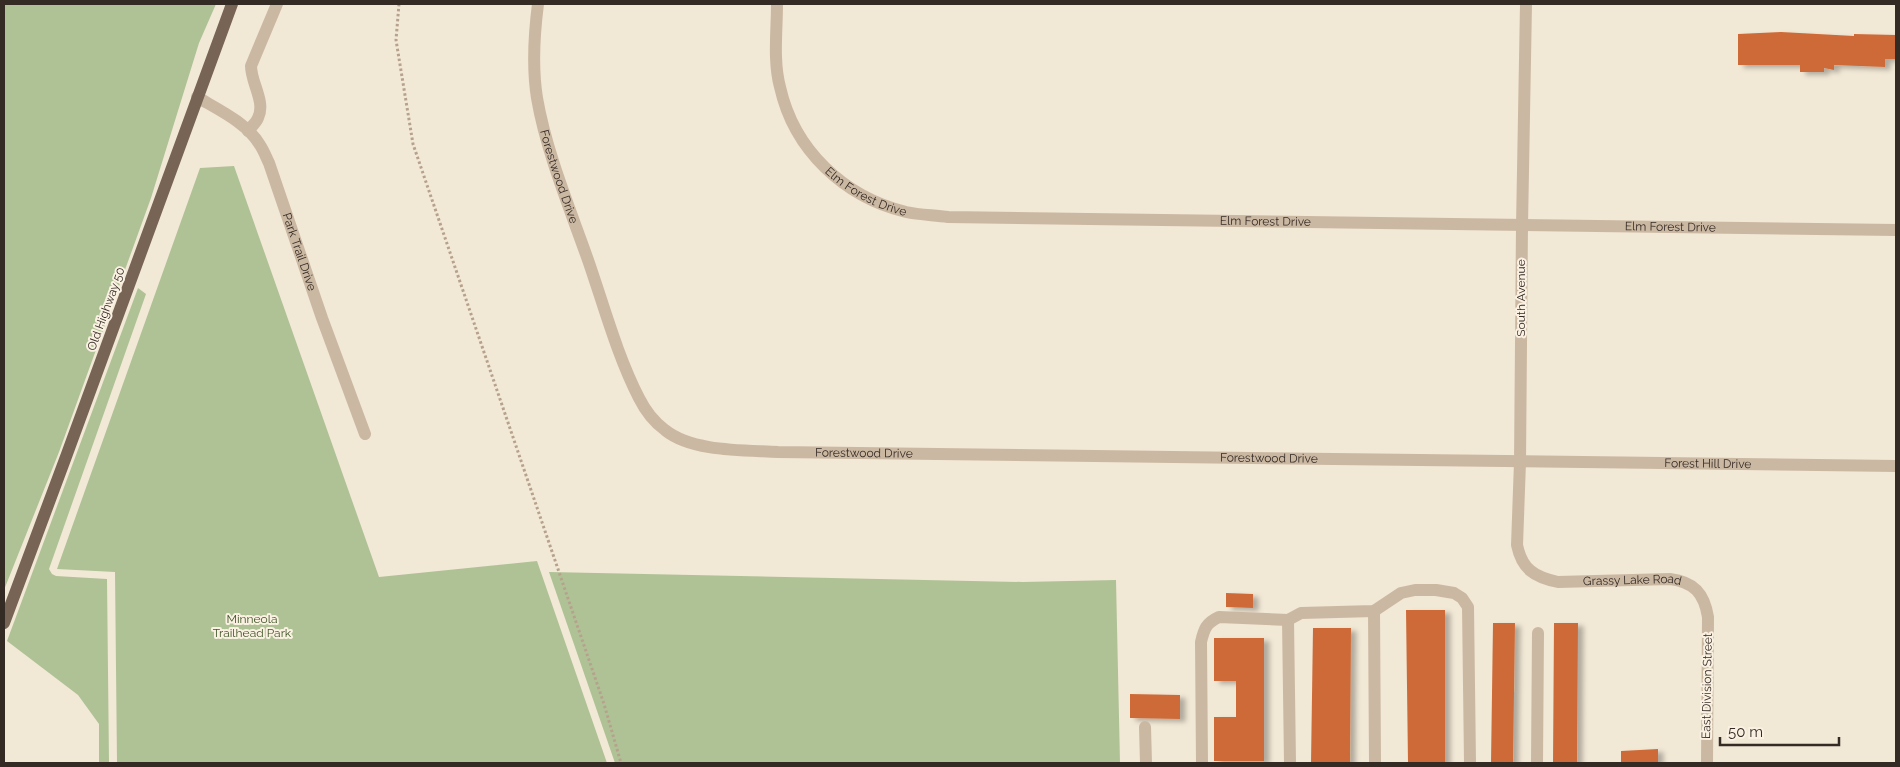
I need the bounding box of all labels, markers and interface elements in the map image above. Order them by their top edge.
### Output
street label: Forestwood Drive [537,128,581,225]
street label: Elm Forest Drive [822,164,908,219]
street label: Park Trail Drive [280,211,319,293]
street label: Elm Forest Drive [1220,214,1311,229]
street label: Elm Forest Drive [1625,219,1716,235]
street label: South Avenue [1514,259,1528,337]
street label: Old Highway 50 [84,265,128,353]
street label: Forestwood Drive [815,445,913,461]
street label: Forestwood Drive [1220,451,1318,466]
street label: Forest Hill Drive [1664,456,1752,471]
street label: Grassy Lake Road [1583,572,1683,588]
park label: Minneola Trailhead Park [213,612,292,640]
street label: East Division Street [1699,633,1715,739]
scale bar [1720,714,1839,746]
text: 50 m [1728,723,1763,741]

